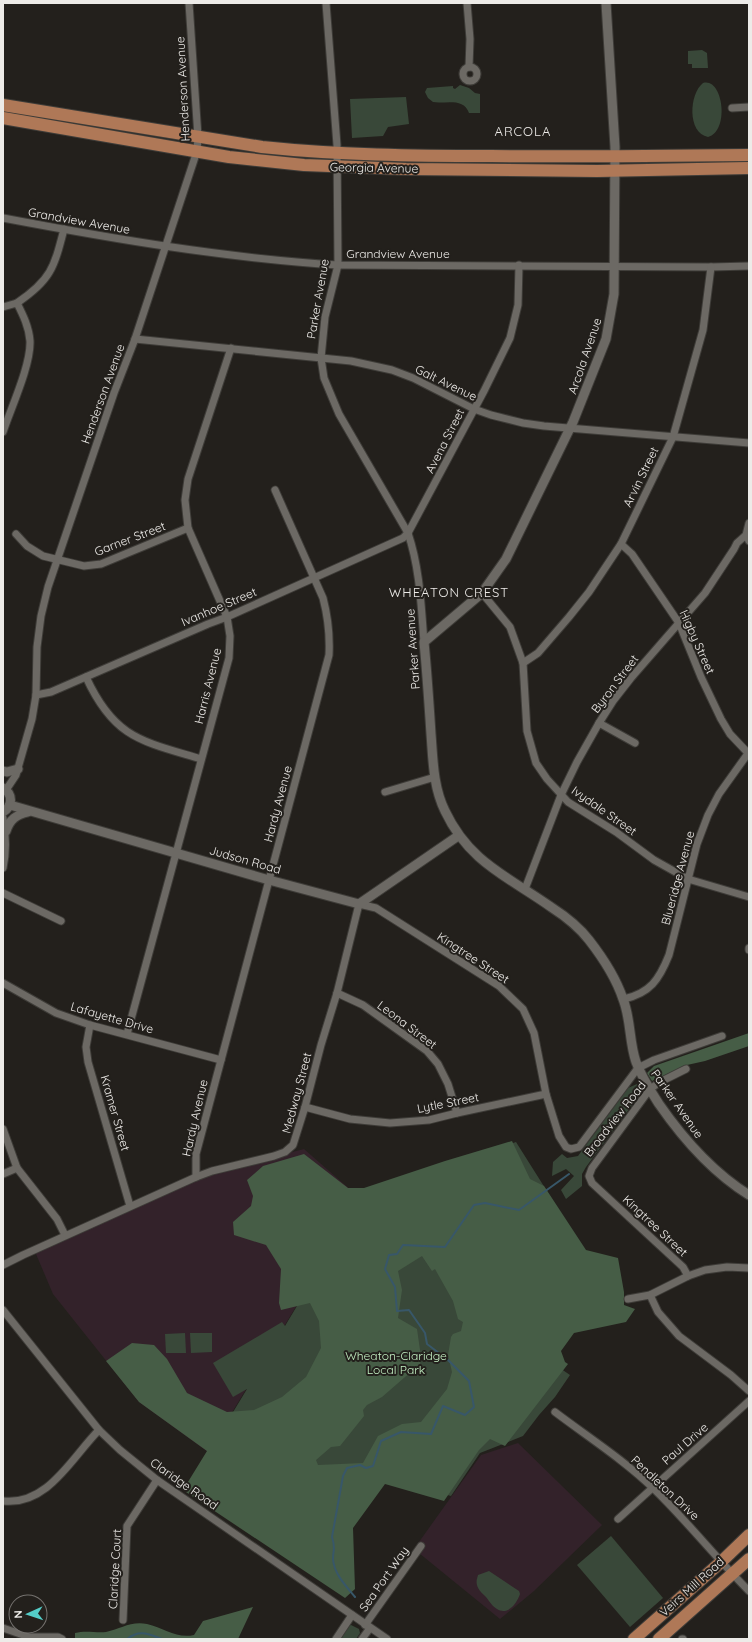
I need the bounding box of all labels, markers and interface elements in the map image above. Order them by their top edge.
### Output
street label: Henderson Avenue [172,36,193,142]
district label: ARCOLA [495,123,551,139]
street label: Georgia Avenue [330,159,419,176]
street label: Grandview Avenue [27,204,131,237]
street label: Grandview Avenue [346,246,450,261]
street label: Parker Avenue [303,258,332,340]
street label: Arcola Avenue [564,315,605,396]
street label: Henderson Avenue [77,342,128,446]
street label: Galt Avenue [413,361,480,404]
street label: Avena Street [422,406,467,476]
street label: Arvin Street [620,444,662,509]
street label: Garner Street [92,518,167,559]
street label: Ivanhoe Street [179,584,259,629]
district label: WHEATON CREST [389,584,509,600]
street label: Higby Street [677,607,718,676]
street label: Parker Avenue [402,608,423,690]
street label: Harris Avenue [191,646,224,725]
street label: Byron Street [588,652,641,716]
street label: Hardy Avenue [260,764,295,844]
street label: Ivydale Street [569,783,640,839]
street label: Blueridge Avenue [658,829,697,927]
street label: Judson Road [208,842,283,877]
street label: Kingtree Street [434,929,512,987]
street label: Leona Street [375,997,440,1052]
street label: Lafayette Drive [69,998,156,1037]
street label: Medway Street [279,1051,315,1135]
street label: Parker Avenue [648,1066,707,1141]
street label: Kramer Street [97,1073,133,1153]
street label: Hardy Avenue [178,1078,211,1158]
street label: Broadview Road [580,1078,649,1159]
street label: Lytle Street [416,1089,480,1116]
street label: Kingtree Street [620,1192,691,1259]
park label: Wheaton-Claridge Local Park [345,1348,447,1377]
street label: Paul Drive [659,1419,711,1468]
street label: Pendleton Drive [628,1452,703,1523]
street label: Claridge Road [147,1455,221,1513]
street label: Claridge Court [105,1529,124,1609]
street label: Sea Port Way [356,1543,412,1614]
street label: Veirs Mill Road [656,1554,727,1620]
north arrow [8,1594,48,1634]
text: N [11,1610,25,1619]

